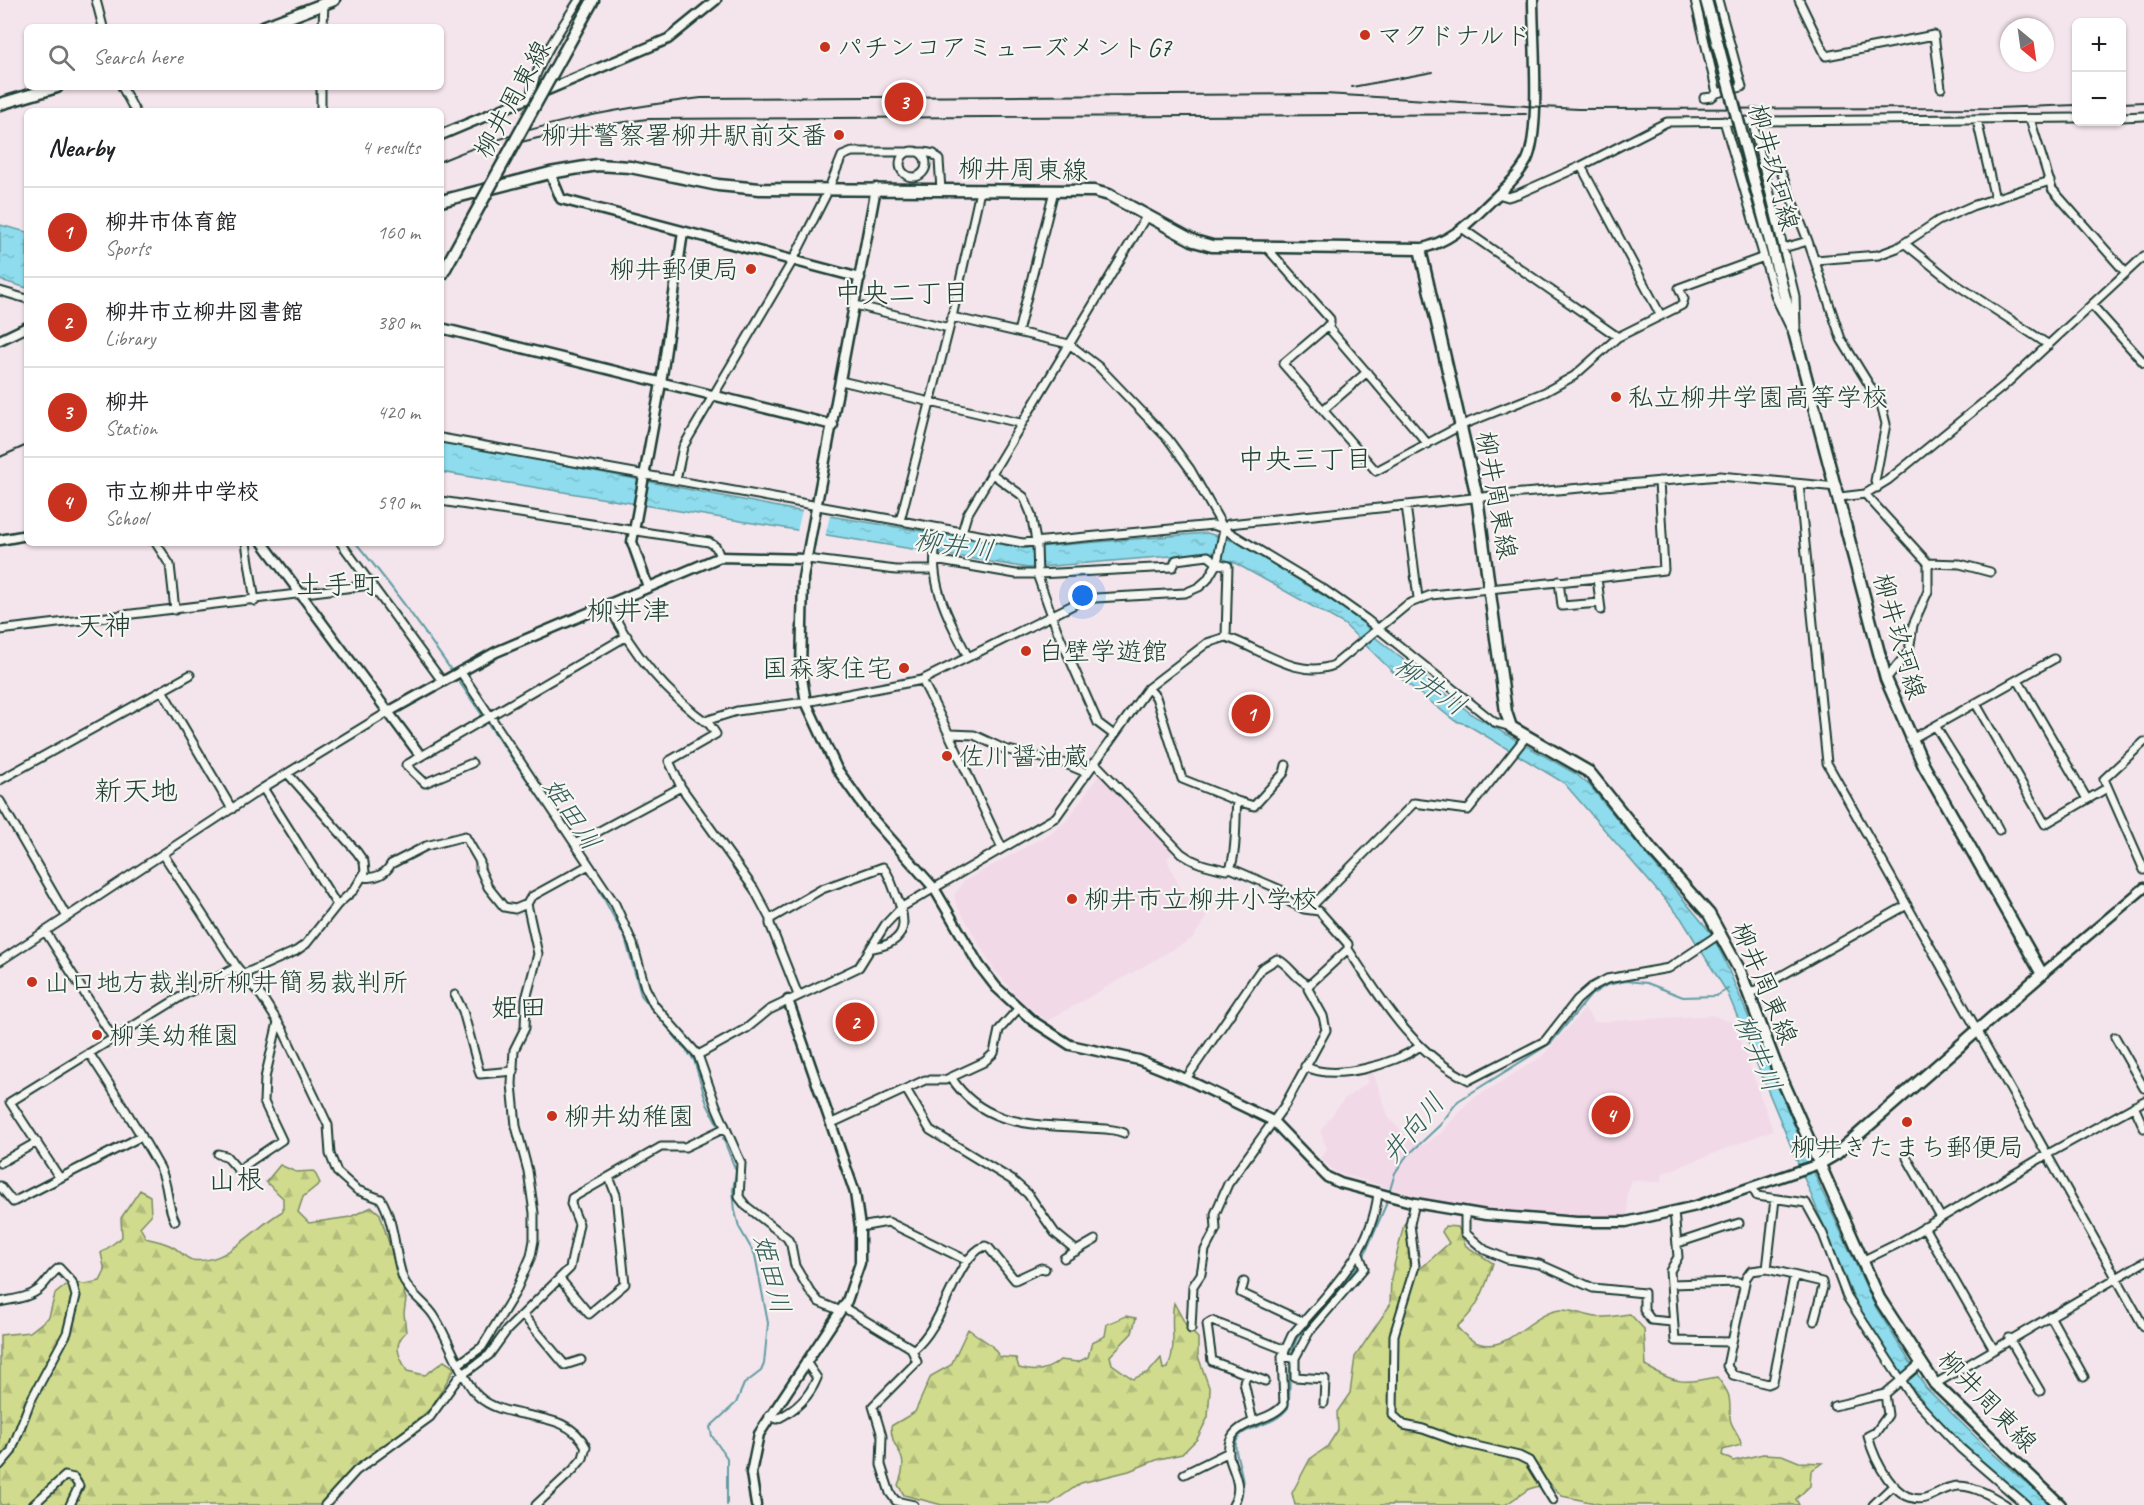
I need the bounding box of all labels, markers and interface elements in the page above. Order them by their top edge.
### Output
north arrow [2000,18,2054,72]
map controls [2072,18,2126,126]
button: + [2072,18,2126,72]
place label: マクドナルド [1377,19,1531,52]
search box [24,24,444,90]
marker: マクドナルド [1358,28,1372,42]
place label: パチンコアミューズメントG7 [837,31,1173,64]
street label: 柳井周東線 [466,34,558,164]
marker: パチンコアミューズメントG7 [818,40,832,54]
icon: search [45,41,78,74]
text: Search here [93,43,183,71]
button: − [2072,72,2126,126]
pin: 3 [884,80,924,124]
street label: 柳井玖珂線 [1741,100,1806,234]
place label: 柳井警察署柳井駅前交番 [541,119,827,152]
marker: 柳井警察署柳井駅前交番 [832,128,846,142]
text: Nearby [48,131,113,164]
text: 4 results [361,135,420,160]
street label: 柳井周東線 [958,152,1088,187]
text: 柳井市体育館 [105,208,237,236]
text: 1 [63,220,72,245]
text: 160 m [377,220,420,245]
text: Sports [105,236,150,261]
place label: 柳井郵便局 [609,253,739,286]
marker: 柳井郵便局 [744,262,758,276]
district label: 中央二丁目 [835,276,970,310]
text: 柳井市立柳井図書館 [105,298,303,326]
text: 2 [63,310,72,335]
text: 380 m [377,310,420,335]
text: Library [105,326,155,351]
place label: 私立柳井学園高等学校 [1628,381,1888,414]
text: 柳井 [105,388,149,416]
marker: 私立柳井学園高等学校 [1609,390,1623,404]
text: 3 [63,400,72,425]
text: 420 m [377,400,420,425]
text: Station [105,416,157,441]
street label: 柳井周東線 [1469,428,1524,562]
district label: 中央三丁目 [1238,442,1373,476]
text: 市立柳井中学校 [105,478,259,506]
text: 4 [63,490,72,515]
text: 590 m [377,490,420,515]
text: School [105,506,148,531]
water label: 柳井川 [912,523,996,567]
district label: 土手町 [296,567,380,602]
street label: 柳井玖珂線 [1866,569,1933,703]
your location [1068,581,1097,610]
district label: 柳井津 [586,593,670,628]
district label: 天神 [76,608,132,643]
place label: 白壁学遊館 [1038,635,1168,668]
marker: 白壁学遊館 [1019,644,1033,658]
water label: 柳井川 [1387,649,1473,723]
place label: 国森家住宅 [762,652,892,685]
marker: 国森家住宅 [897,661,911,675]
pin: 1 [1232,692,1270,736]
place label: 佐川醤油蔵 [959,740,1089,773]
marker: 佐川醤油蔵 [940,749,954,763]
water label: 姫田川 [535,771,609,857]
district label: 新天地 [94,773,178,808]
place label: 柳井市立柳井小学校 [1084,883,1318,916]
marker: 柳井市立柳井小学校 [1065,892,1079,906]
street label: 柳井周東線 [1724,917,1805,1049]
place label: 山口地方裁判所柳井簡易裁判所 [44,966,408,999]
marker: 山口地方裁判所柳井簡易裁判所 [25,975,39,989]
district label: 姫田 [491,990,547,1025]
pin: 2 [836,1000,874,1044]
water label: 柳井川 [1727,1009,1789,1097]
place label: 柳美幼稚園 [109,1019,239,1052]
marker: 柳美幼稚園 [90,1028,104,1042]
water label: 井向川 [1374,1086,1452,1170]
pin: 4 [1592,1092,1630,1138]
place label: 柳井幼稚園 [564,1100,694,1133]
marker: 柳井幼稚園 [545,1109,559,1123]
marker: 柳井きたまち郵便局 [1900,1115,1914,1129]
place label: 柳井きたまち郵便局 [1790,1131,2024,1164]
district label: 山根 [208,1162,264,1197]
water label: 姫田川 [746,1231,798,1317]
street label: 柳井周東線 [1931,1343,2045,1460]

